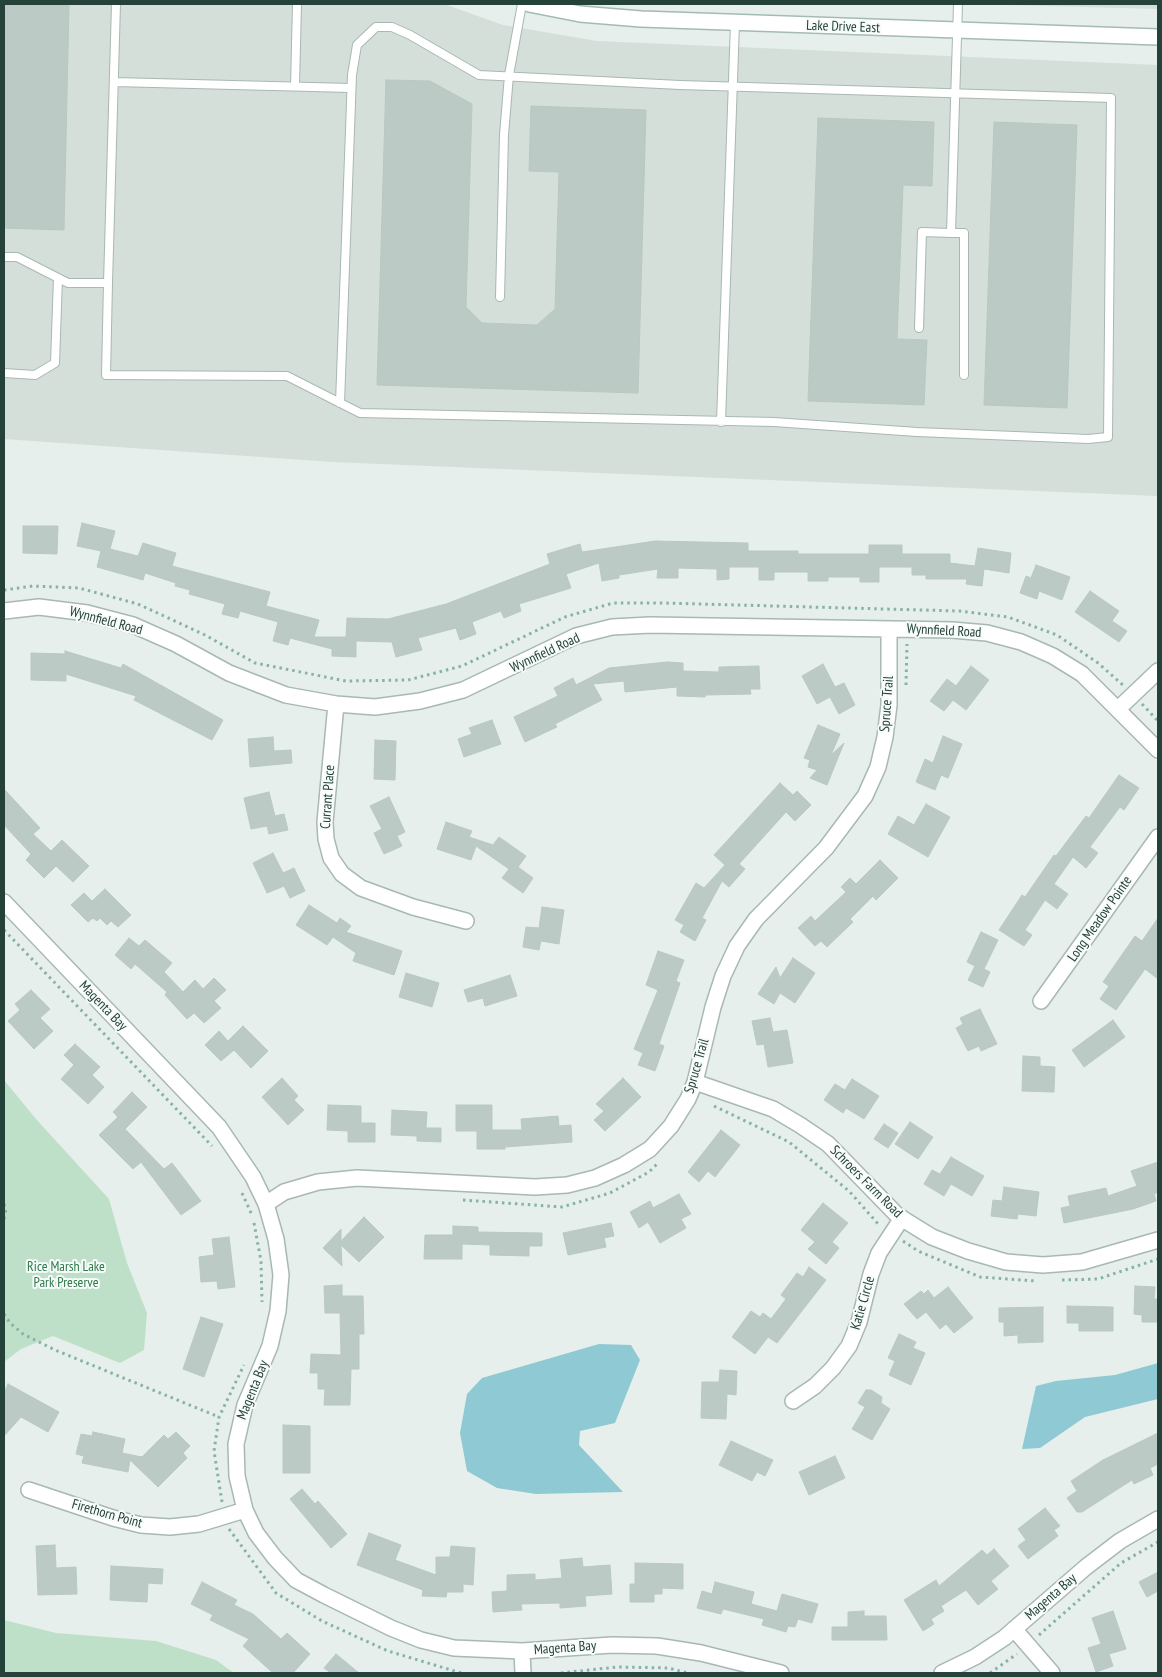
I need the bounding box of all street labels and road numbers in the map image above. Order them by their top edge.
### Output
street label: Lake Drive East [806,17,880,37]
street label: Wynnfield Road [68,603,144,639]
street label: Wynnfield Road [906,621,982,641]
street label: Wynnfield Road [508,630,582,676]
street label: Spruce Trail [877,675,897,733]
street label: Currant Place [317,764,339,830]
street label: Long Meadow Pointe [1064,873,1136,965]
street label: Magenta Bay [75,978,131,1034]
street label: Spruce Trail [681,1037,713,1095]
street label: Schroers Farm Road [826,1142,906,1222]
street label: Katie Circle [847,1274,879,1332]
street label: Magenta Bay [234,1358,272,1422]
street label: Firethorn Point [70,1496,144,1532]
street label: Magenta Bay [1022,1570,1080,1624]
street label: Magenta Bay [533,1637,597,1659]

